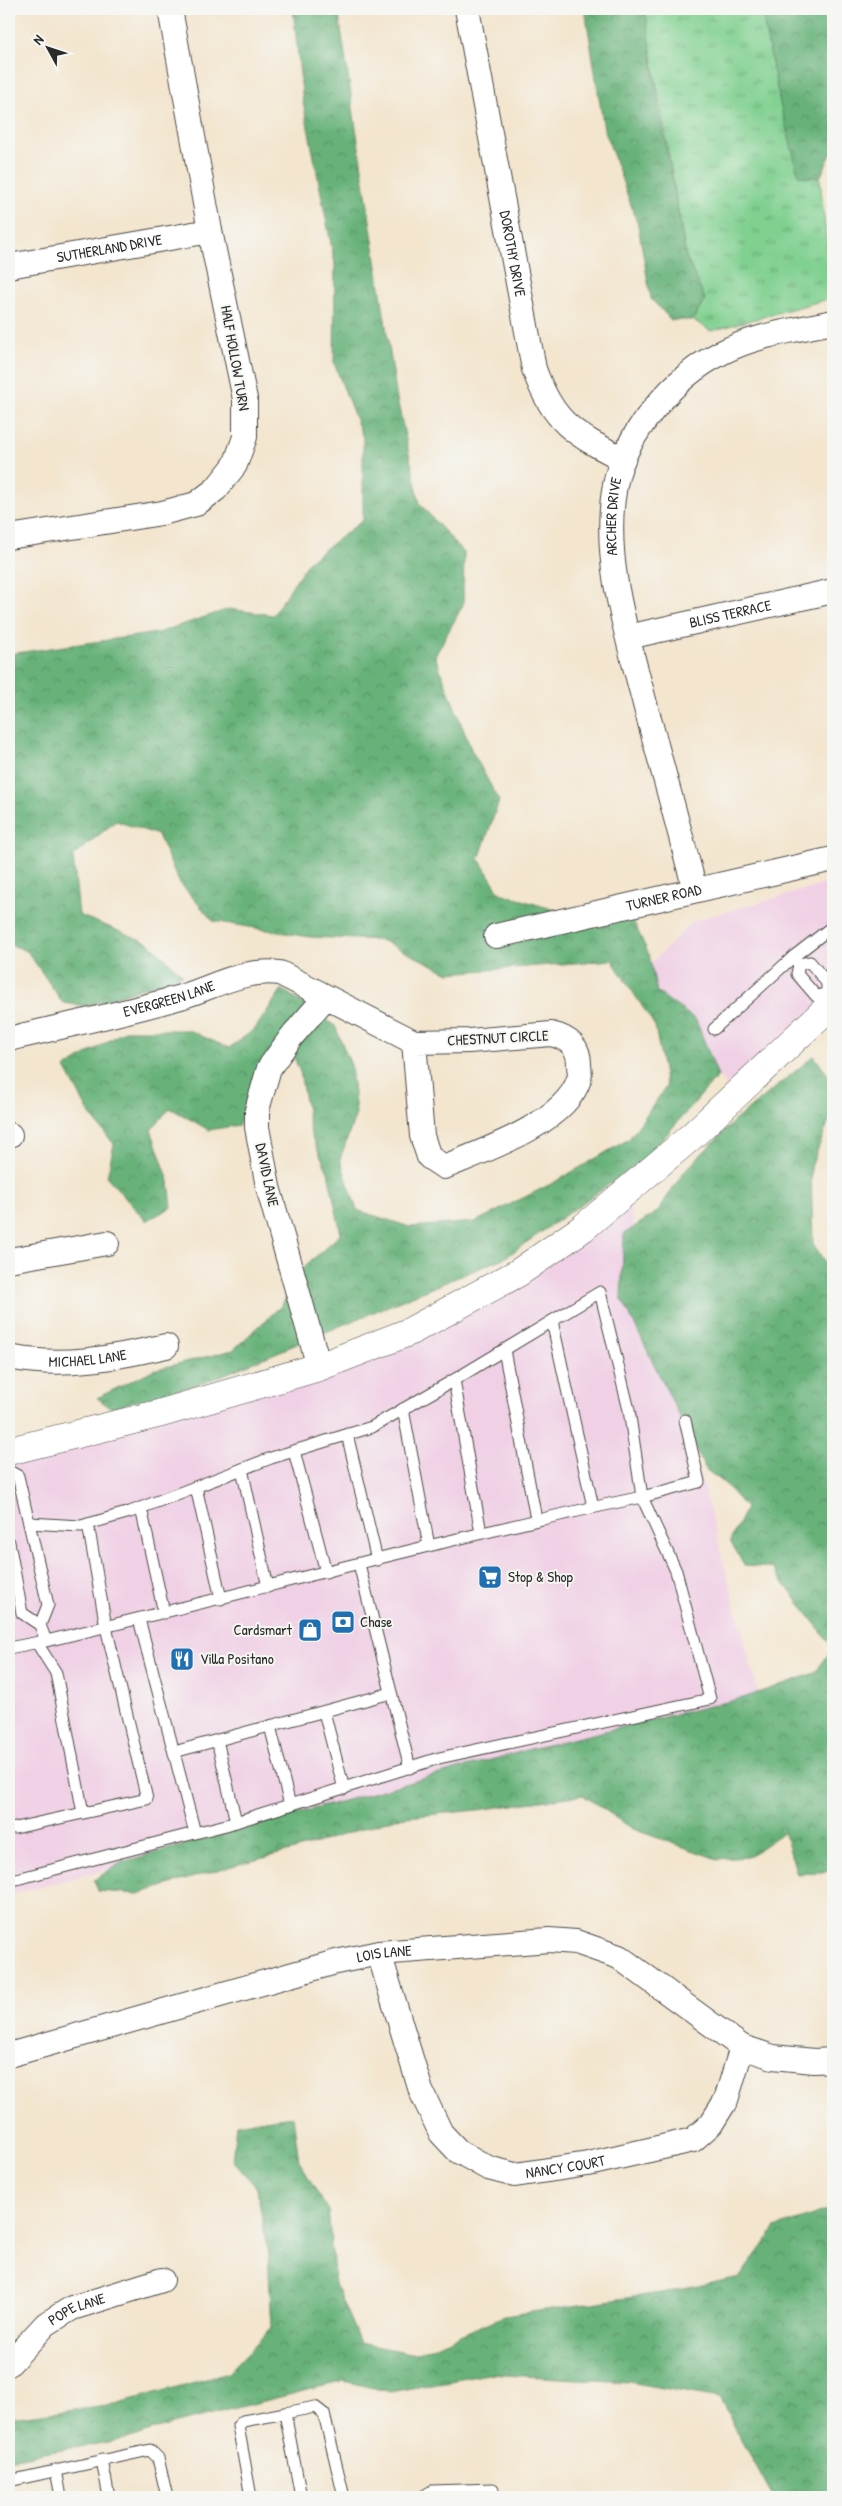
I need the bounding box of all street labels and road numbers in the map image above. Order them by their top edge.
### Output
street label: DOROTHY DRIVE [495,209,531,299]
street label: SUTHERLAND DRIVE [55,228,164,268]
street label: HALF HOLLOW TURN [216,304,255,412]
street label: ARCHER DRIVE [600,475,627,557]
street label: BLISS TERRACE [687,594,774,633]
street label: TURNER ROAD [624,878,704,916]
street label: EVERGREEN LANE [121,974,218,1022]
street label: CHESTNUT CIRCLE [447,1024,550,1051]
street label: DAVID LANE [251,1141,285,1209]
street label: MICHAEL LANE [48,1343,128,1372]
street label: LOIS LANE [355,1940,413,1967]
street label: NANCY COURT [524,2149,608,2183]
street label: POPE LANE [44,2287,108,2330]

